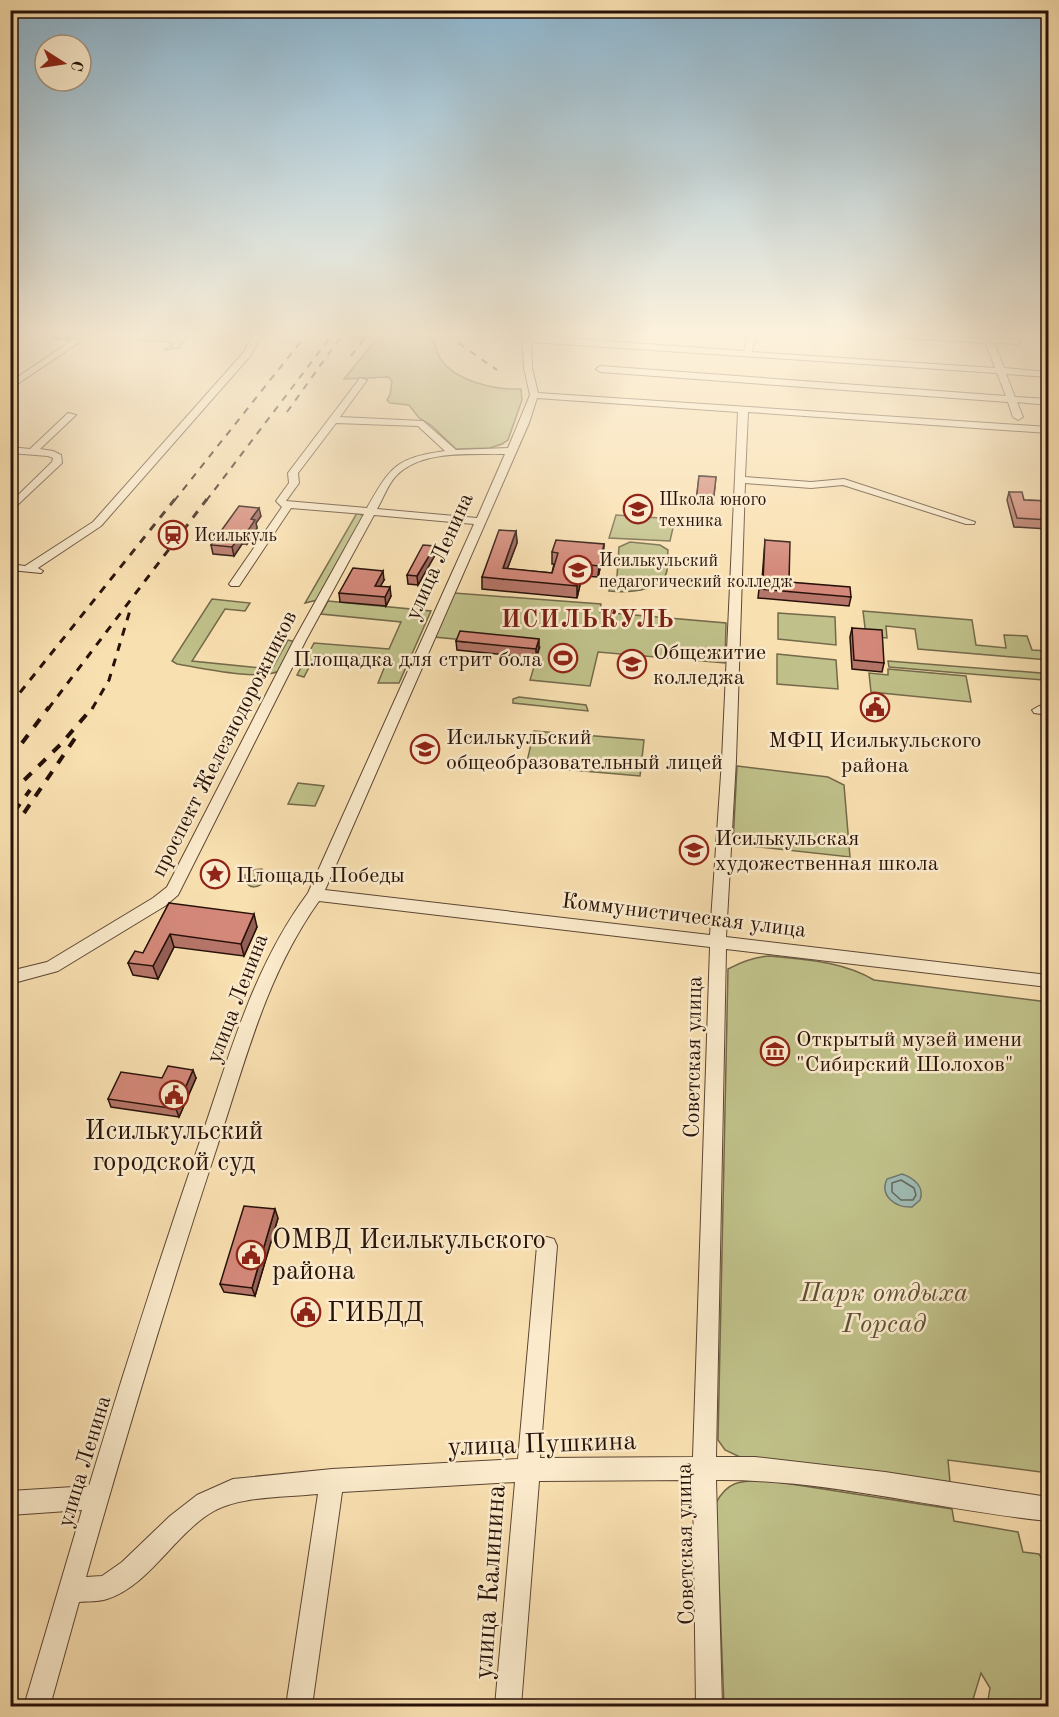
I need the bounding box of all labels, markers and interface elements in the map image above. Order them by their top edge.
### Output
north arrow [33,33,93,93]
text: С [67,59,85,73]
street label: улица Ленина [402,490,478,624]
place label: Школа юного техника [659,491,766,530]
school or university icon: Школа юного техника [622,493,654,525]
station icon: Исилькуль [157,519,189,551]
place label: Исилькуль [194,527,277,545]
place label: Исилькульский педагогический колледж [599,552,793,591]
school or university icon: Исилькульский педагогический колледж [562,554,594,586]
street label: проспект Железнодорожников [148,607,302,880]
district label: ИСИЛЬКУЛЬ [501,609,675,633]
sports icon: Площадка для стрит бола [547,642,579,674]
place label: Общежитие колледжа [653,642,766,689]
school or university icon: Общежитие колледжа [616,648,648,680]
place label: Площадка для стрит бола [293,649,542,671]
public building icon: МФЦ Исилькульского района [859,691,891,723]
place label: Исилькульский общеобразовательный лицей [446,727,723,774]
place label: МФЦ Исилькульского района [769,730,981,777]
school or university icon: Исилькульский общеобразовательный лицей [409,733,441,765]
place label: Исилькульская художественная школа [715,828,939,875]
school or university icon: Исилькульская художественная школа [678,834,710,866]
place icon: Площадь Победы [199,858,231,890]
place label: Площадь Победы [236,865,405,887]
street label: Коммунистическая улица [560,890,807,942]
street label: улица Ленина [203,931,273,1066]
street label: Советская улица [682,976,706,1138]
place label: Открытый музей имени "Сибирский Шолохов" [796,1029,1022,1076]
museum icon: Открытый музей имени "Сибирский Шолохов" [759,1035,791,1067]
public building icon: Исилькульский городской суд [158,1079,190,1111]
place label: Исилькульский городской суд [85,1118,263,1176]
place label: ОМВД Исилькульского района [272,1227,546,1285]
public building icon: ОМВД Исилькульского района [235,1239,267,1271]
park label: Парк отдыха Горсад [799,1280,968,1338]
public building icon: ГИБДД [290,1296,322,1328]
place label: ГИБДД [327,1300,424,1327]
street label: улица Ленина [54,1393,115,1530]
street label: улица Пушкина [447,1428,637,1461]
street label: Советская улица [674,1463,698,1625]
street label: улица Калинина [470,1484,511,1680]

